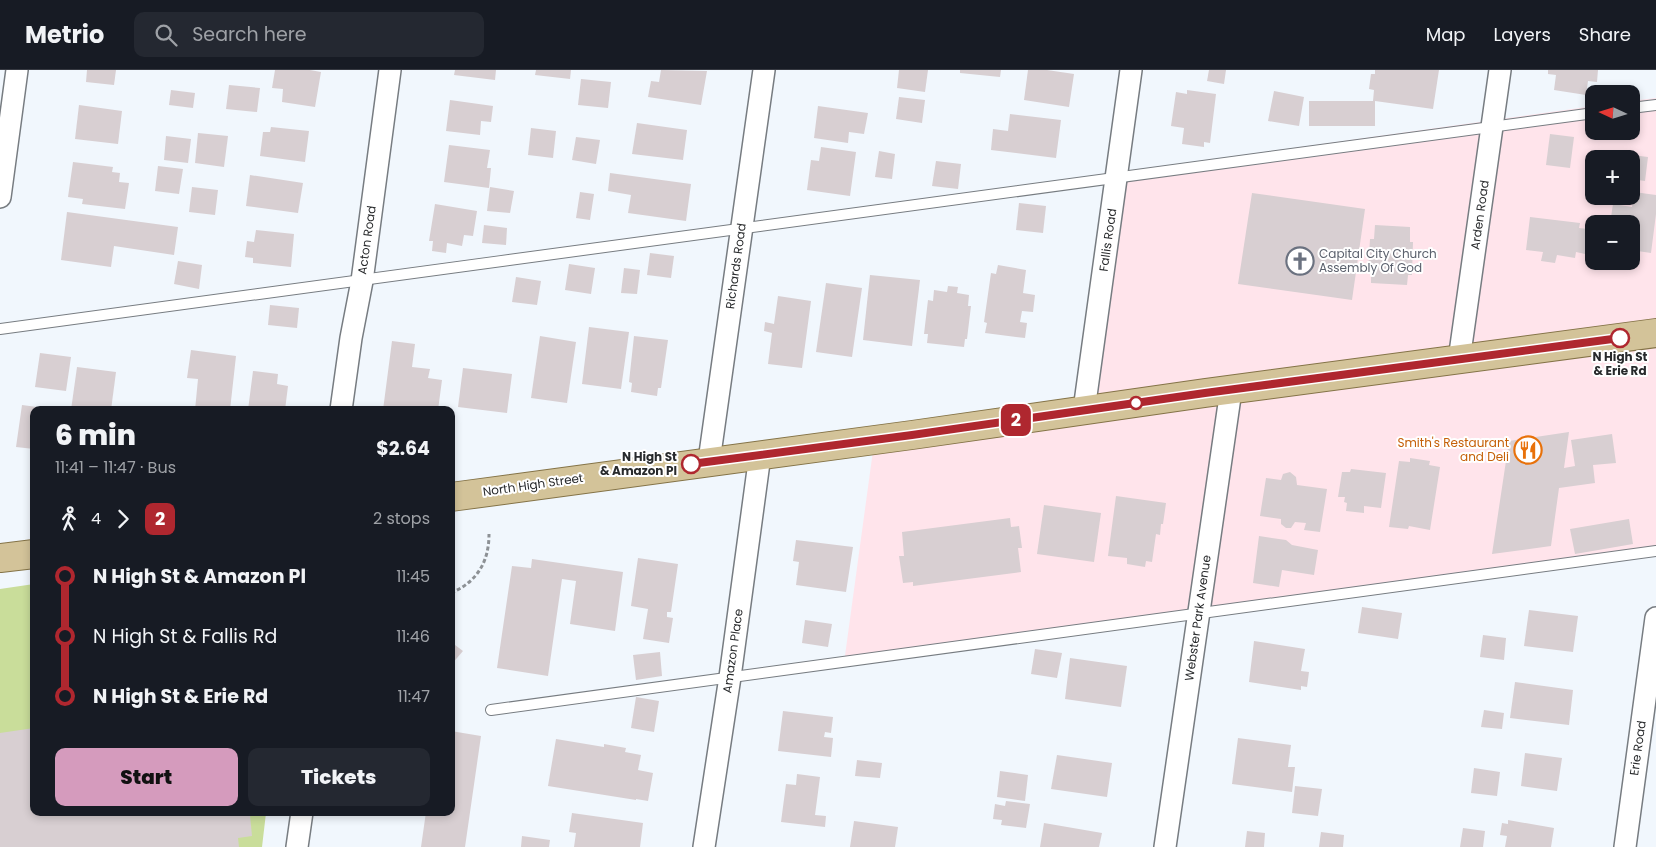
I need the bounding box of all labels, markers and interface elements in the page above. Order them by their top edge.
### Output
search box [134,12,484,57]
text: Metrio [25,18,104,51]
icon: search [152,21,180,49]
text: Search here [192,21,307,48]
text: Map [1426,22,1466,47]
text: Layers [1494,22,1551,47]
text: Share [1579,22,1631,47]
north arrow [1585,85,1640,140]
map controls [1585,85,1640,270]
button: + [1585,150,1640,205]
street label: Arden Road [1466,179,1493,251]
street label: Acton Road [353,204,380,276]
street label: Fallis Road [1095,207,1120,273]
button: − [1585,215,1640,270]
street label: Richards Road [721,222,750,310]
place label: Capital City Church Assembly Of God [1319,245,1437,276]
church icon: Capital City Church Assembly Of God [1285,246,1315,276]
marker: N High St & Erie Rd [1610,328,1630,348]
place label: N High St & Erie Rd [1593,348,1648,379]
unlabelled marker [1129,396,1143,410]
line badge: 2 [1000,404,1032,436]
text: 2 [1011,407,1021,432]
text: 6 min [55,416,136,455]
place label: Smith's Restaurant and Deli [1397,434,1509,465]
text: $2.64 [376,435,430,462]
restaurant icon: Smith's Restaurant and Deli [1513,435,1543,465]
place label: N High St & Amazon Pl [600,448,677,479]
marker: N High St & Amazon Pl [681,454,701,474]
text: 11:41 – 11:47 · Bus [55,456,176,479]
street label: North High Street [482,469,584,500]
icon: walk [55,505,83,533]
icon: forward [109,505,137,533]
text: 2 [155,506,165,531]
text: 4 [91,507,101,530]
text: 2 stops [373,507,430,530]
street label: Webster Park Avenue [1180,554,1215,682]
text: N High St & Amazon Pl [93,563,306,590]
text: 11:45 [396,565,430,588]
street label: Amazon Place [718,607,747,694]
text: N High St & Fallis Rd [93,623,277,650]
text: 11:46 [396,625,430,648]
text: N High St & Erie Rd [93,683,268,710]
text: 11:47 [398,685,430,708]
street label: Erie Road [1625,719,1650,777]
button: Start [55,748,238,806]
button: Tickets [248,748,430,806]

